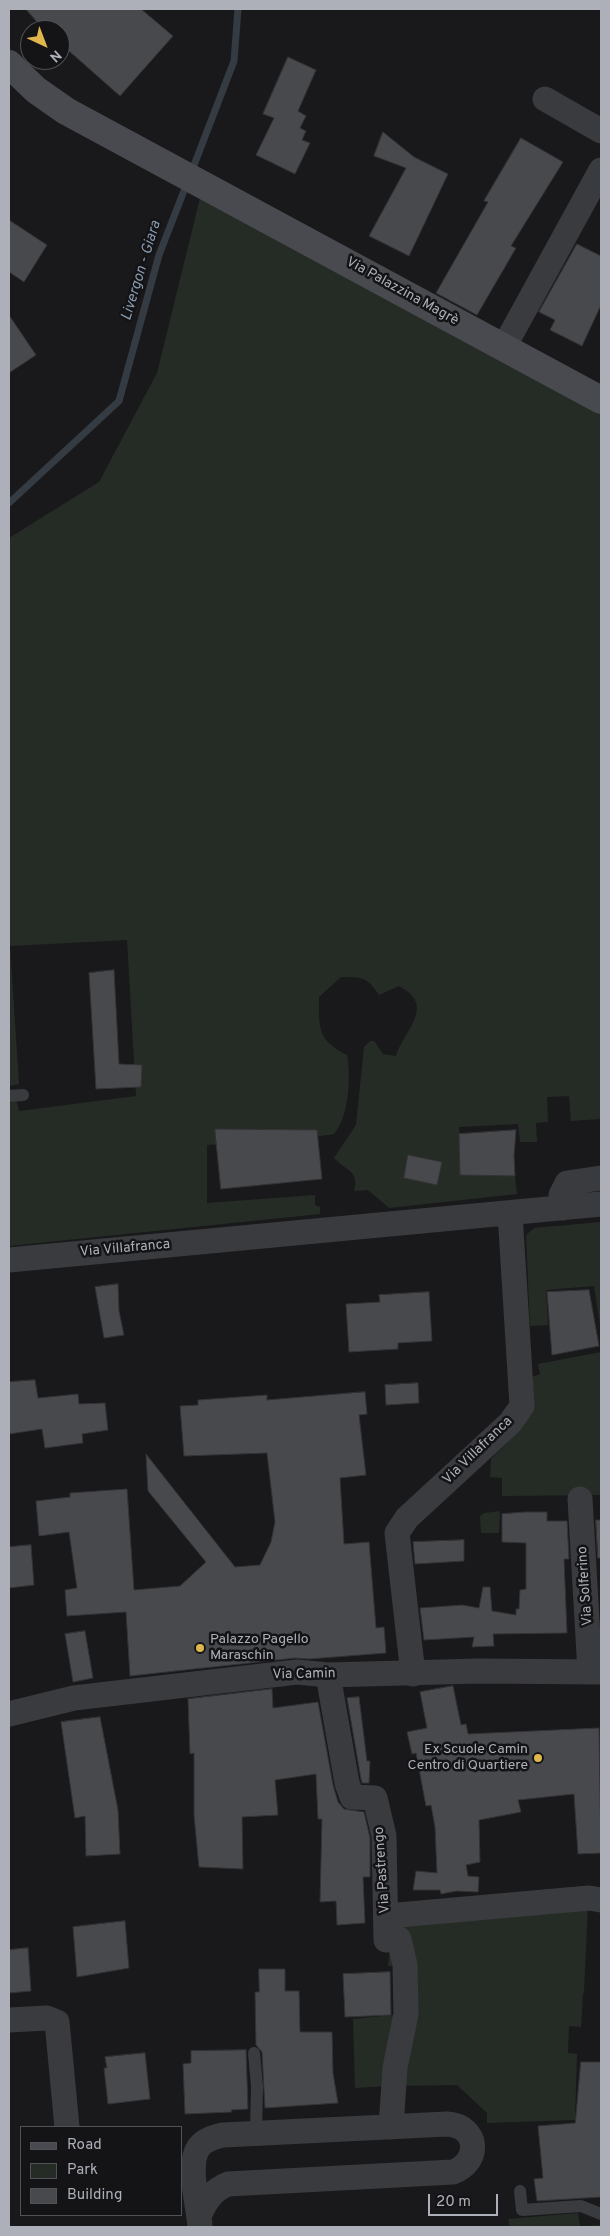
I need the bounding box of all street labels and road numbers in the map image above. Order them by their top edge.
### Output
street label: Via Palazzina Magrè [343,254,461,330]
street label: Via Villafranca [79,1237,171,1261]
street label: Via Villafranca [440,1414,516,1488]
street label: Via Solferino [575,1546,597,1626]
street label: Via Camin [272,1666,336,1684]
street label: Via Pastrengo [372,1826,394,1914]

